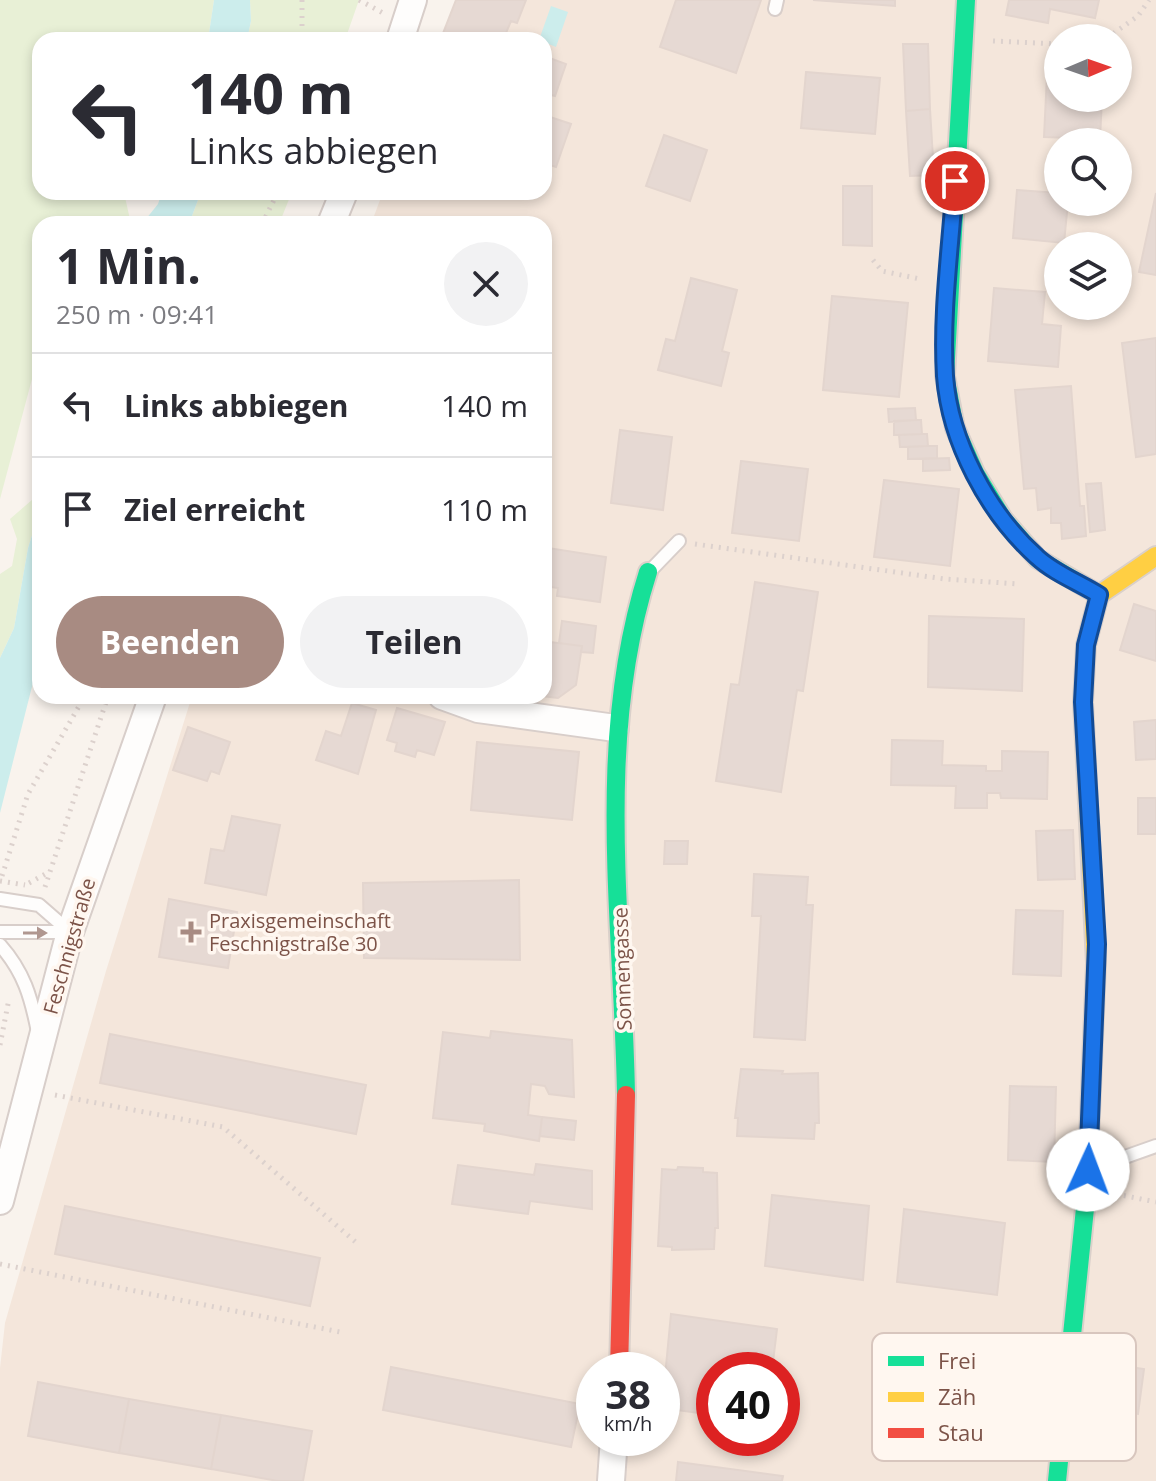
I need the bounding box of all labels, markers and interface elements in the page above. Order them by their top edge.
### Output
north arrow [1044,24,1132,112]
map controls [1044,24,1132,320]
text: 140 m [188,54,354,130]
icon: left [56,64,160,168]
text: Links abbiegen [188,126,439,175]
button: search [1044,128,1132,216]
pin [921,147,989,215]
icon: arrive [933,159,977,203]
button: layers [1044,232,1132,320]
text: 1 Min. [56,233,201,298]
button: close [444,242,528,326]
text: 250 m · 09:41 [56,296,218,332]
icon: left [56,383,100,427]
text: Links abbiegen [124,385,349,426]
text: 140 m [441,385,528,426]
icon: arrive [56,487,100,531]
text: Ziel erreicht [124,489,305,530]
text: 110 m [441,489,528,530]
button: Beenden [56,596,284,688]
button: Teilen [300,596,528,688]
street label: Feschnigstraße [37,875,101,1017]
place label: Praxisgemeinschaft Feschnigstraße 30 [209,907,391,957]
street label: Sonnengasse [606,907,638,1031]
marker: Praxisgemeinschaft Feschnigstraße 30 [180,921,202,943]
one-way arrow [23,927,48,939]
position arrow [1046,1128,1130,1212]
legend [872,1333,1136,1461]
text: Frei [938,1345,976,1375]
speed limit sign: 40 [696,1352,800,1456]
text: 38 [605,1366,651,1421]
text: Zäh [938,1381,976,1411]
text: km/h [604,1410,652,1437]
text: Stau [938,1417,984,1447]

